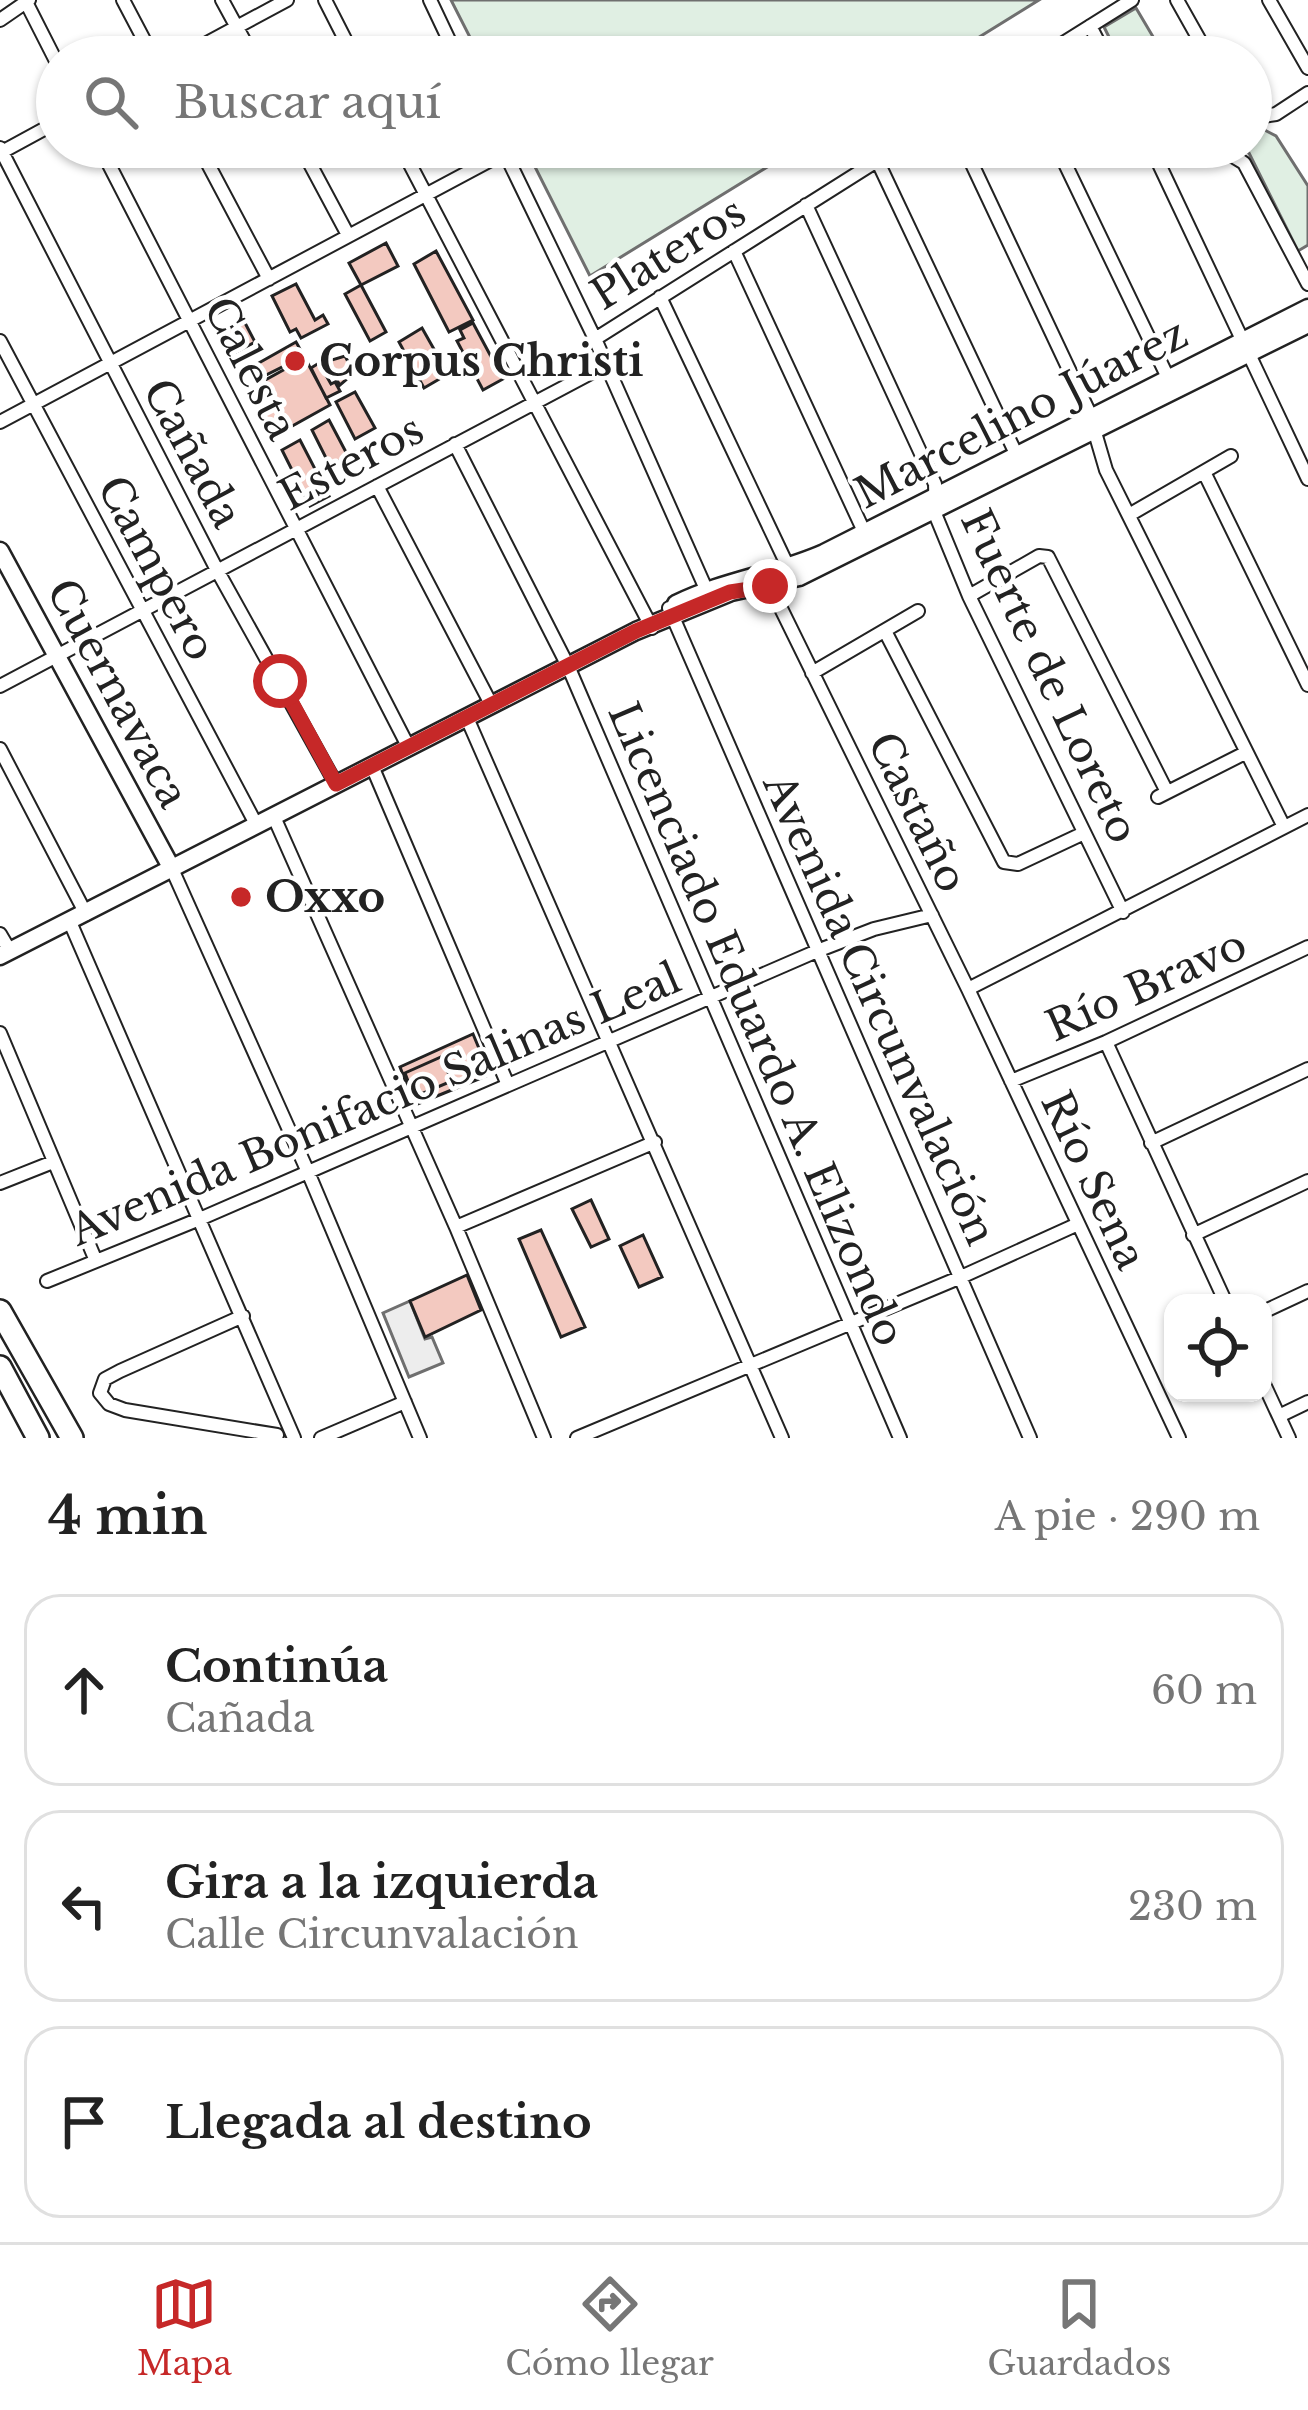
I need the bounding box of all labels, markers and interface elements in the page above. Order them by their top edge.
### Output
search box [36,36,1272,168]
icon: search [78,69,144,135]
text: Buscar aquí [174,74,441,130]
street label: Plateros [581,185,755,321]
street label: Calesta [193,288,309,449]
street label: Marcelino Júarez [846,307,1196,519]
place label: Corpus Christi [319,335,643,387]
marker: Corpus Christi [282,348,308,374]
street label: Cañada [132,370,254,537]
street label: Esteros [270,403,432,521]
street label: Campero [87,467,227,669]
street label: Fuerte de Loreto [950,501,1150,851]
route end [743,559,797,613]
street label: Cuernavaca [36,570,200,817]
route start [253,654,307,708]
street label: Licenciado Eduardo A. Elizondo [597,694,917,1354]
street label: Castaño [857,723,979,901]
street label: Avenida Circunvalación [752,764,1008,1253]
place label: Oxxo [265,871,385,923]
marker: Oxxo [228,884,254,910]
street label: Río Bravo [1038,918,1254,1052]
street label: Avenida Bonifacio Salinas Leal [61,951,688,1257]
street label: Río Sena [1030,1083,1158,1278]
map controls [1164,1294,1272,1402]
button: locate [1164,1294,1272,1402]
text: 4 min [48,1485,207,1548]
text: A pie · 290 m [995,1492,1260,1541]
text: Continúa [165,1638,388,1694]
icon: ahead [51,1657,117,1723]
text: 60 m [1151,1666,1257,1715]
text: Cañada [165,1694,314,1743]
text: Gira a la izquierda [165,1854,598,1910]
icon: left [51,1873,117,1939]
text: 230 m [1128,1882,1257,1931]
text: Calle Circunvalación [165,1910,579,1959]
icon: arrive [51,2089,117,2155]
text: Llegada al destino [165,2094,592,2150]
tab: Mapa [137,2271,232,2384]
tab: Cómo llegar [505,2271,714,2384]
tab: Guardados [987,2271,1171,2384]

